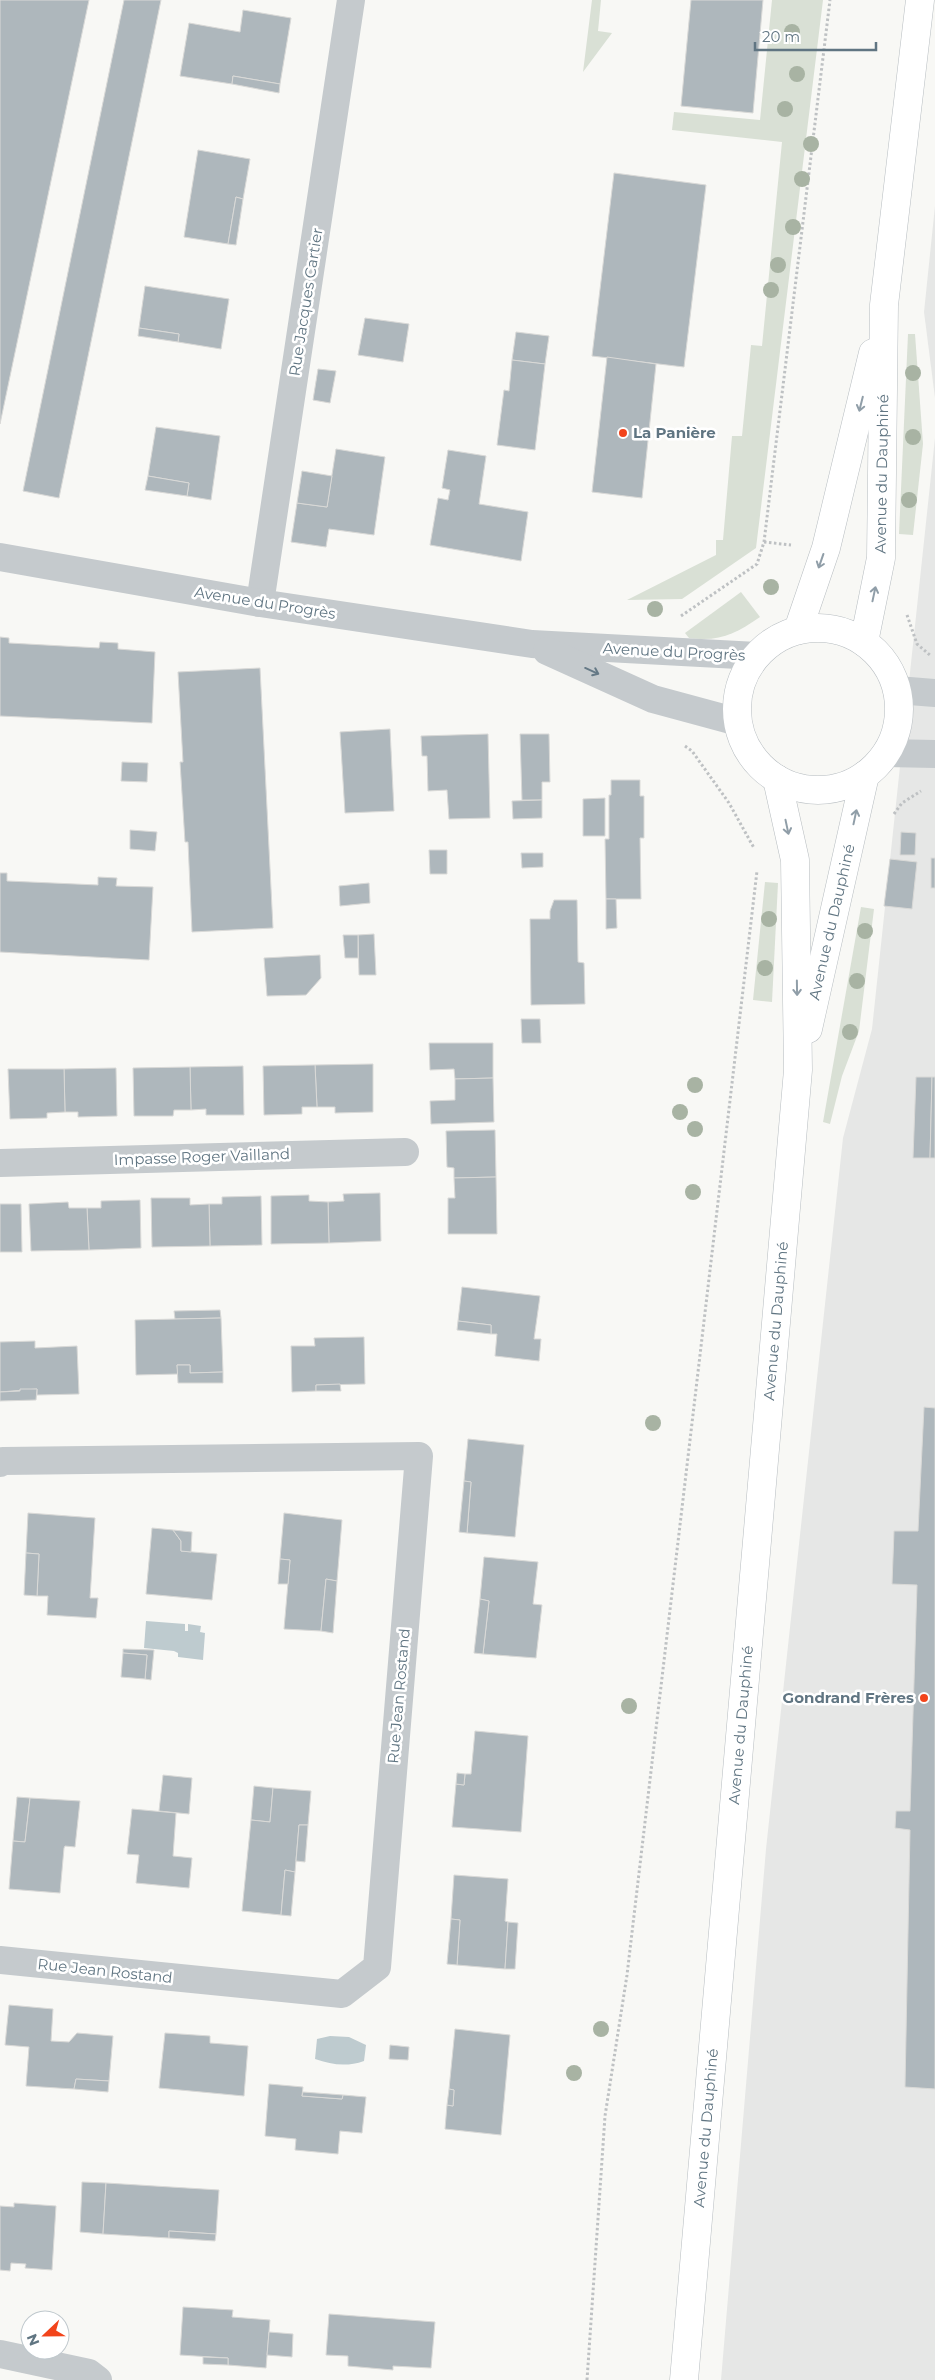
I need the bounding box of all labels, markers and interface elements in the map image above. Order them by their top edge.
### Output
scale bar [755,20,876,52]
text: 20 m [762,27,800,46]
street label: Rue Jacques Cartier [284,226,327,377]
street label: Avenue du Dauphiné [871,394,892,554]
one-way arrow [856,395,865,411]
place label: La Panière [633,423,716,442]
marker: La Panière [617,427,629,439]
one-way arrow [816,553,825,569]
street label: Avenue du Progrès [193,582,337,623]
one-way arrow [869,586,879,602]
street label: Avenue du Progrès [602,638,746,665]
one-way arrow [584,667,599,677]
one-way arrow [851,810,861,826]
one-way arrow [783,818,793,834]
street label: Avenue du Dauphiné [804,842,859,1002]
one-way arrow [792,980,802,996]
street label: Impasse Roger Vailland [114,1144,290,1169]
street label: Avenue du Dauphiné [759,1241,792,1401]
street label: Rue Jean Rostand [383,1628,414,1764]
street label: Avenue du Dauphiné [724,1645,757,1805]
place label: Gondrand Frères [783,1688,914,1707]
marker: Gondrand Frères [918,1692,930,1704]
street label: Rue Jean Rostand [37,1954,174,1987]
street label: Avenue du Dauphiné [689,2048,722,2208]
north arrow [20,2310,70,2360]
text: N [22,2331,43,2348]

